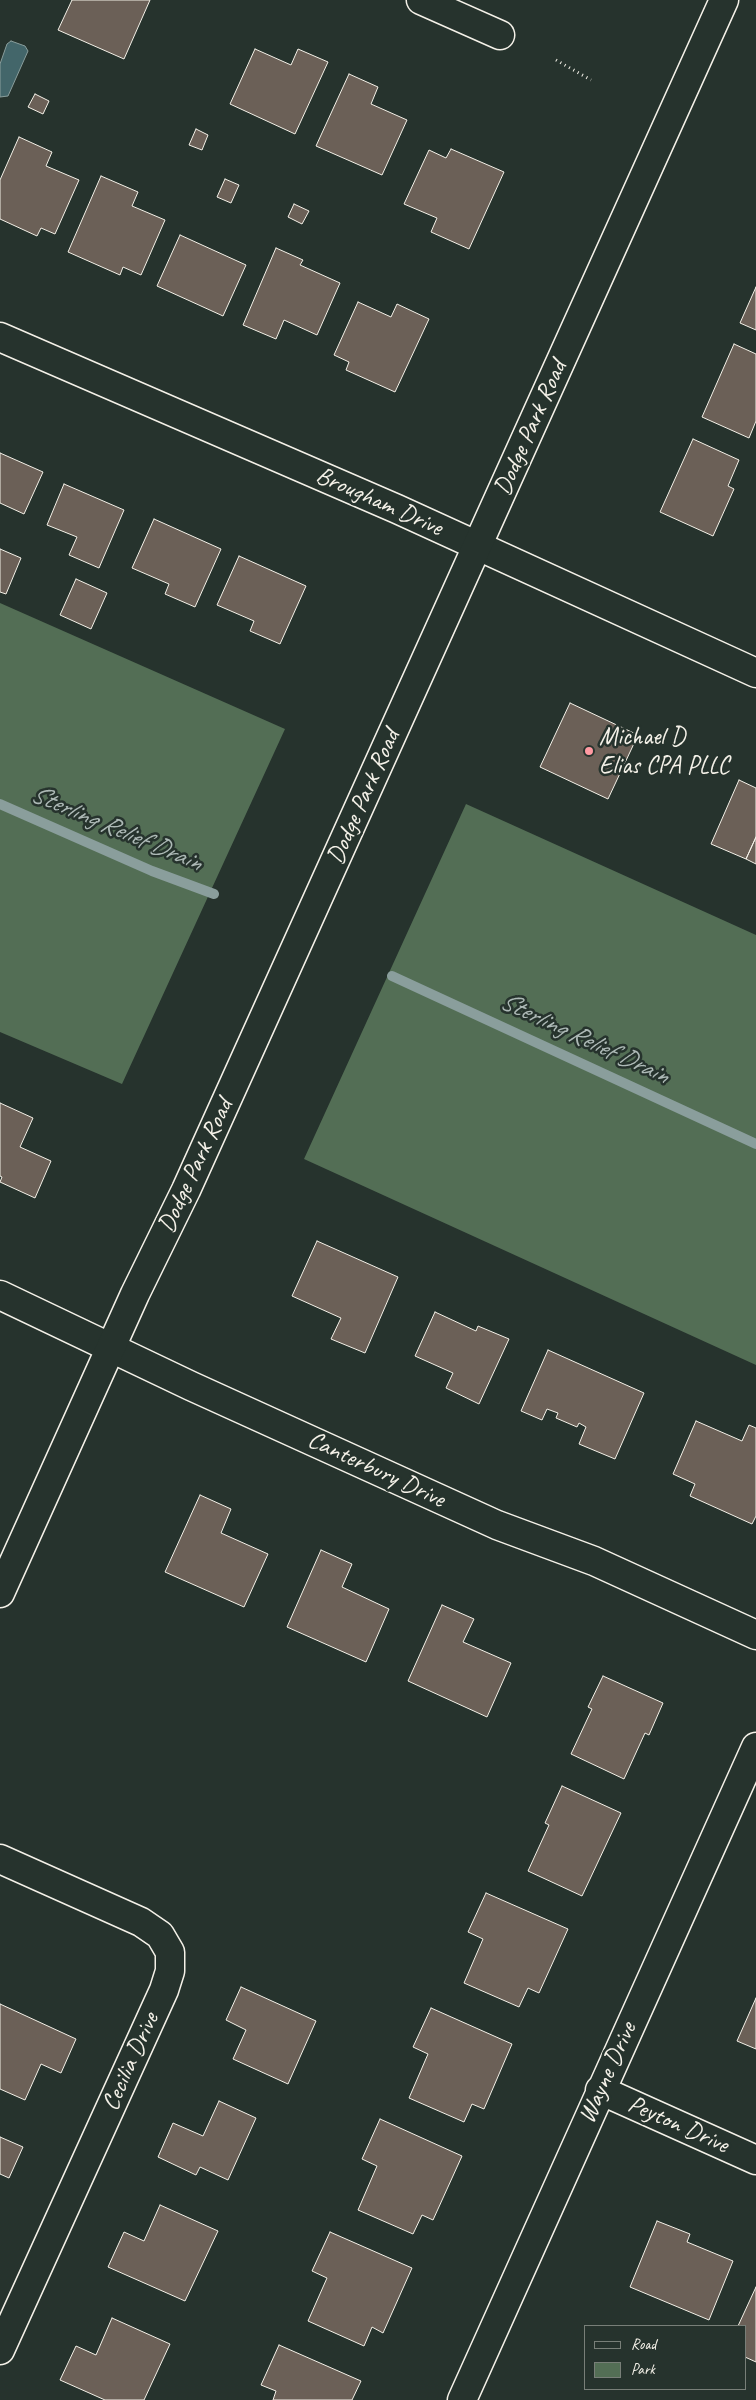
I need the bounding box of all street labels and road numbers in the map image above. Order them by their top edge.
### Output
street label: Dodge Park Road [488,356,574,500]
street label: Brougham Drive [311,461,447,543]
street label: Dodge Park Road [321,725,407,869]
street label: Dodge Park Road [152,1094,240,1238]
street label: Canterbury Drive [303,1425,449,1515]
street label: Cecilia Drive [96,2008,166,2116]
street label: Wayne Drive [572,2018,644,2128]
street label: Peyton Drive [623,2090,733,2160]

